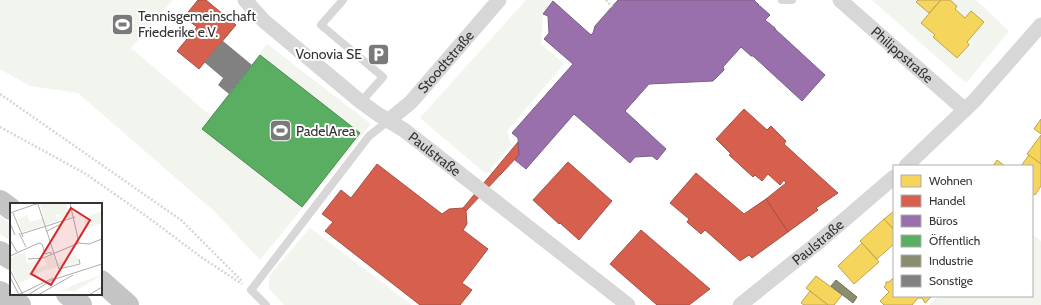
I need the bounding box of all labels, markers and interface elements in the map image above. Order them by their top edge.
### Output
place label: Tennisgemeinschaft Friederike e.V. [138,7,256,41]
sports icon: Tennisgemeinschaft Friederike e.V. [109,11,135,37]
street label: Philippstraße [867,23,937,87]
street label: Stoodtstraße [414,27,478,97]
parking icon: Vonovia SE [365,41,391,67]
place label: Vonovia SE [296,45,362,63]
sports icon: PadelArea [268,118,294,144]
place label: PadelArea [296,122,356,140]
street label: Paulstraße [405,128,465,180]
legend [893,165,1033,297]
text: Wohnen [929,173,973,188]
text: Handel [929,193,966,208]
inset map [10,203,102,295]
text: Büros [929,213,958,228]
street label: Paulstraße [788,215,847,269]
text: Öffentlich [929,233,980,248]
text: Industrie [929,253,973,268]
text: Sonstige [929,273,973,288]

